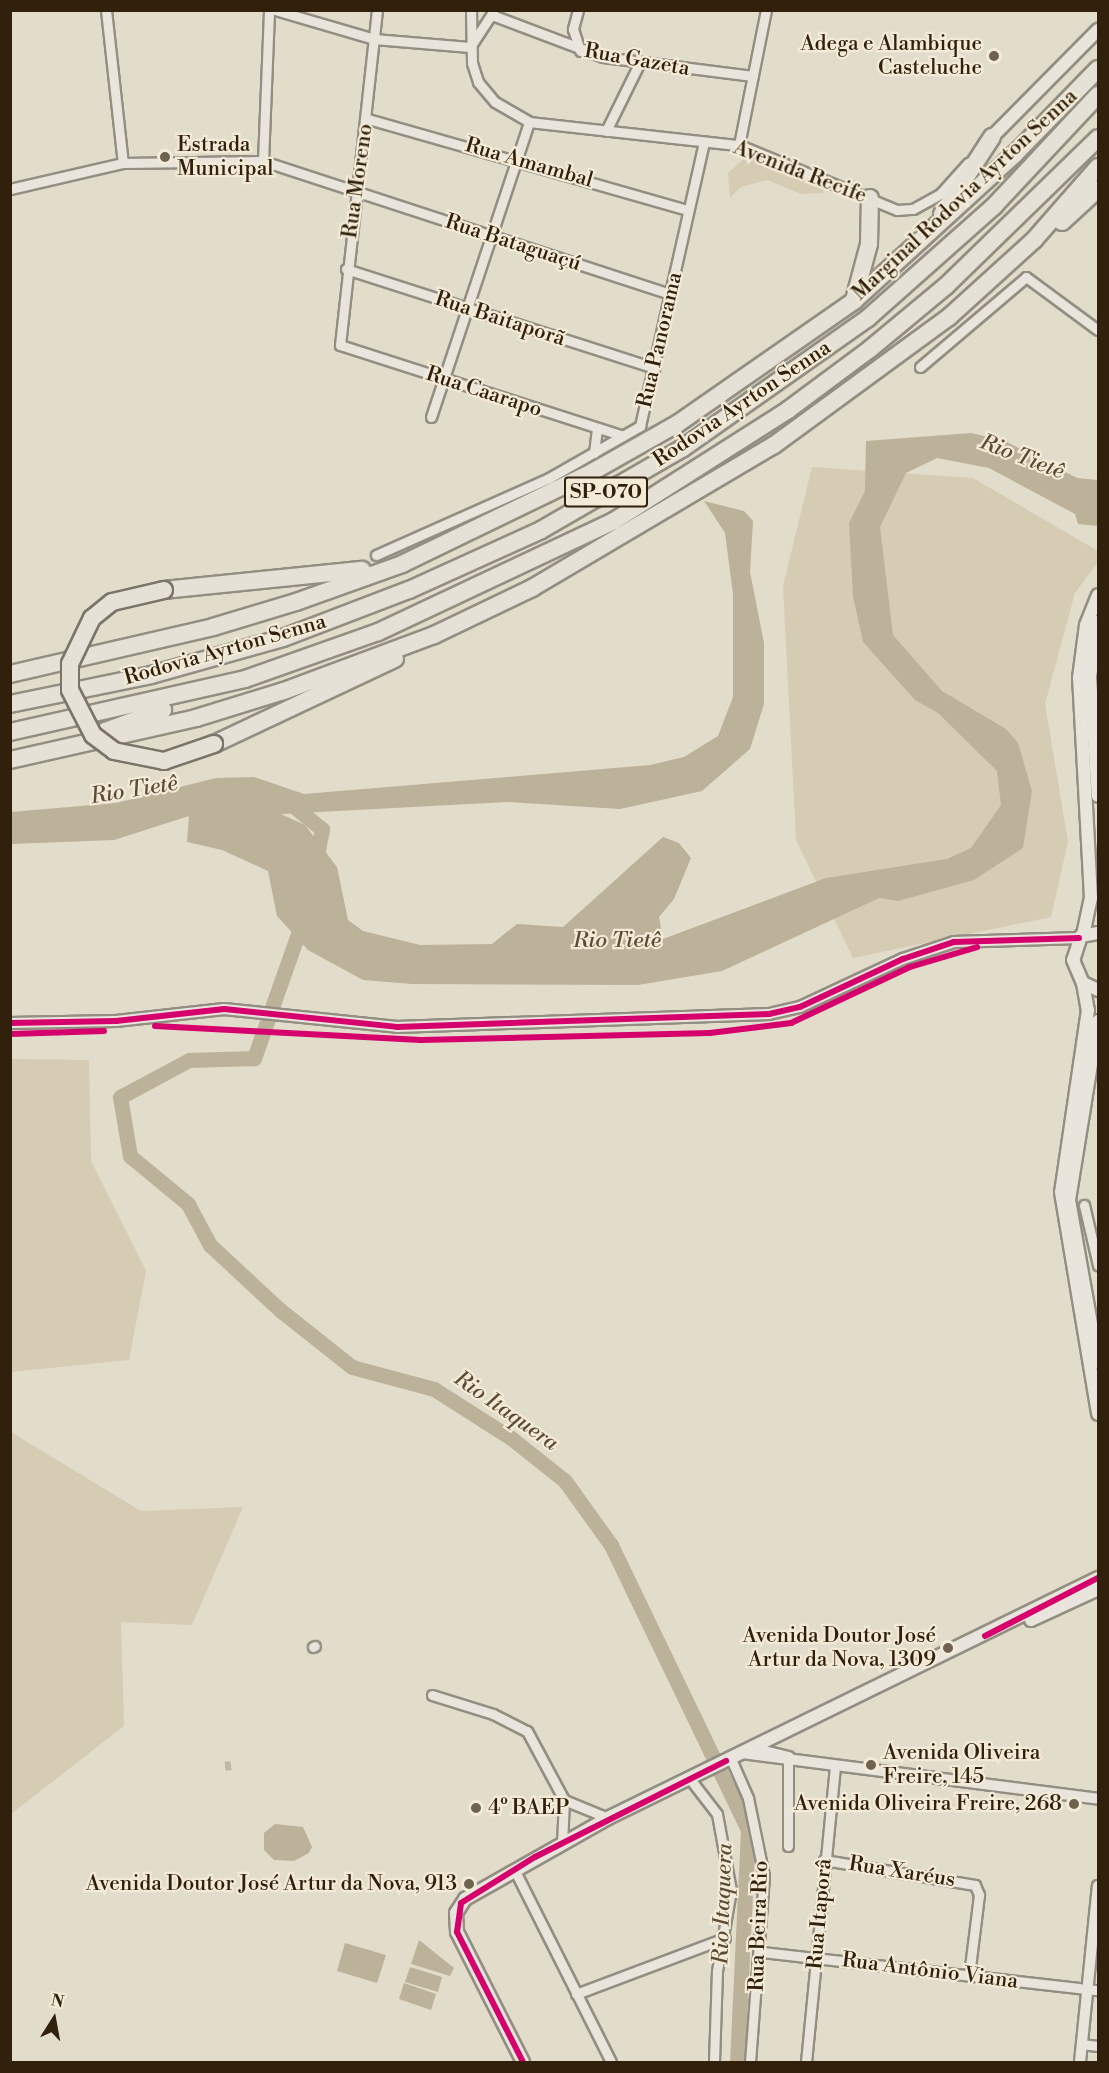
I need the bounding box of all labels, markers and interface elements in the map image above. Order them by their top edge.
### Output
place label: Adega e Alambique Casteluche [801,31,982,81]
street label: Rua Gazeta [582,38,692,82]
marker: Adega e Alambique Casteluche [987,49,1001,63]
street label: Marginal Rodovia Ayrton Senna [847,84,1083,306]
street label: Rua Moreno [337,122,379,240]
place label: Estrada Municipal [177,132,273,182]
street label: Rua Amambal [462,133,596,193]
street label: Avenida Recife [730,135,870,209]
marker: Estrada Municipal [158,150,172,164]
street label: Rua Bataguaçú [442,209,584,277]
street label: Rua Panorama [632,270,688,410]
street label: Rua Baitaporã [432,286,568,352]
street label: Rodovia Ayrton Senna [648,335,836,473]
street label: Rua Caarapo [423,361,545,423]
water label: Rio Tietê [976,429,1068,485]
road number: SP-070 [564,475,648,509]
street label: Rodovia Ayrton Senna [121,609,329,691]
water label: Rio Tietê [89,770,179,810]
water label: Rio Tietê [573,928,661,954]
water label: Rio Itaquera [449,1365,563,1457]
place label: Avenida Doutor José Artur da Nova, 1309 [742,1623,936,1673]
marker: Avenida Doutor José Artur da Nova, 1309 [941,1641,955,1655]
place label: Avenida Oliveira Freire, 145 [883,1740,1040,1790]
marker: Avenida Oliveira Freire, 145 [864,1758,878,1772]
place label: Avenida Oliveira Freire, 268 [794,1791,1062,1817]
place label: 4º BAEP [488,1795,569,1821]
marker: Avenida Oliveira Freire, 268 [1067,1797,1081,1811]
marker: 4º BAEP [469,1801,483,1815]
water label: Rio Itaquera [708,1843,738,1965]
street label: Rua Xaréus [847,1851,957,1893]
street label: Rua Itaporâ [803,1857,837,1971]
street label: Rua Beira Rio [744,1860,774,1992]
place label: Avenida Doutor José Artur da Nova, 913 [86,1871,457,1897]
marker: Avenida Doutor José Artur da Nova, 913 [462,1877,476,1891]
street label: Rua Antônio Viana [840,1948,1020,1994]
north arrow [24,1989,84,2049]
text: N [49,1990,66,2012]

